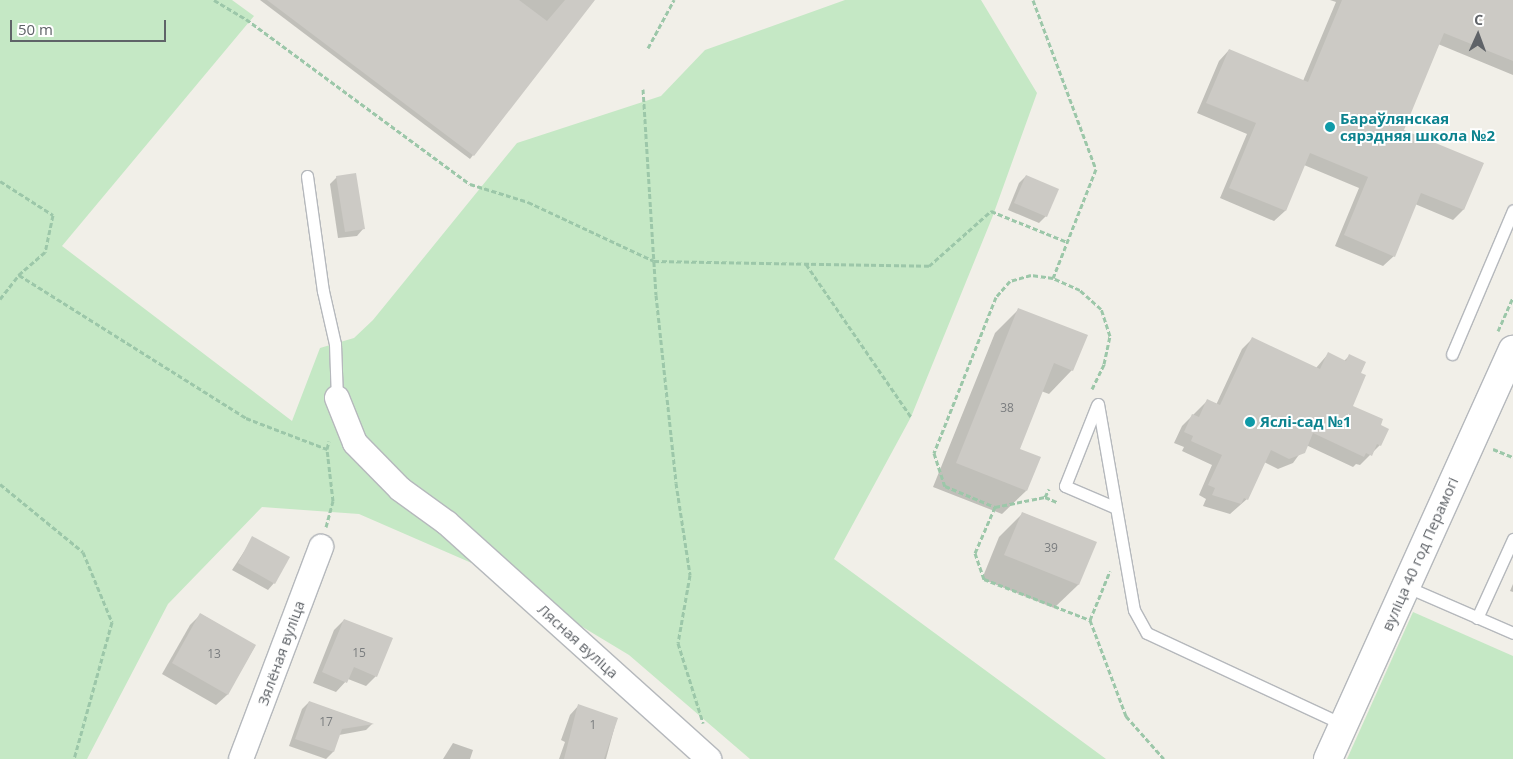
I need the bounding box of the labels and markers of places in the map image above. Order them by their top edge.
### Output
place label: Бараўлянская сярэдняя школа №2 [1340,109,1495,144]
marker: Бараўлянская сярэдняя школа №2 [1324,121,1336,133]
place label: Яслі-сад №1 [1260,413,1351,431]
marker: Яслі-сад №1 [1244,416,1256,428]

